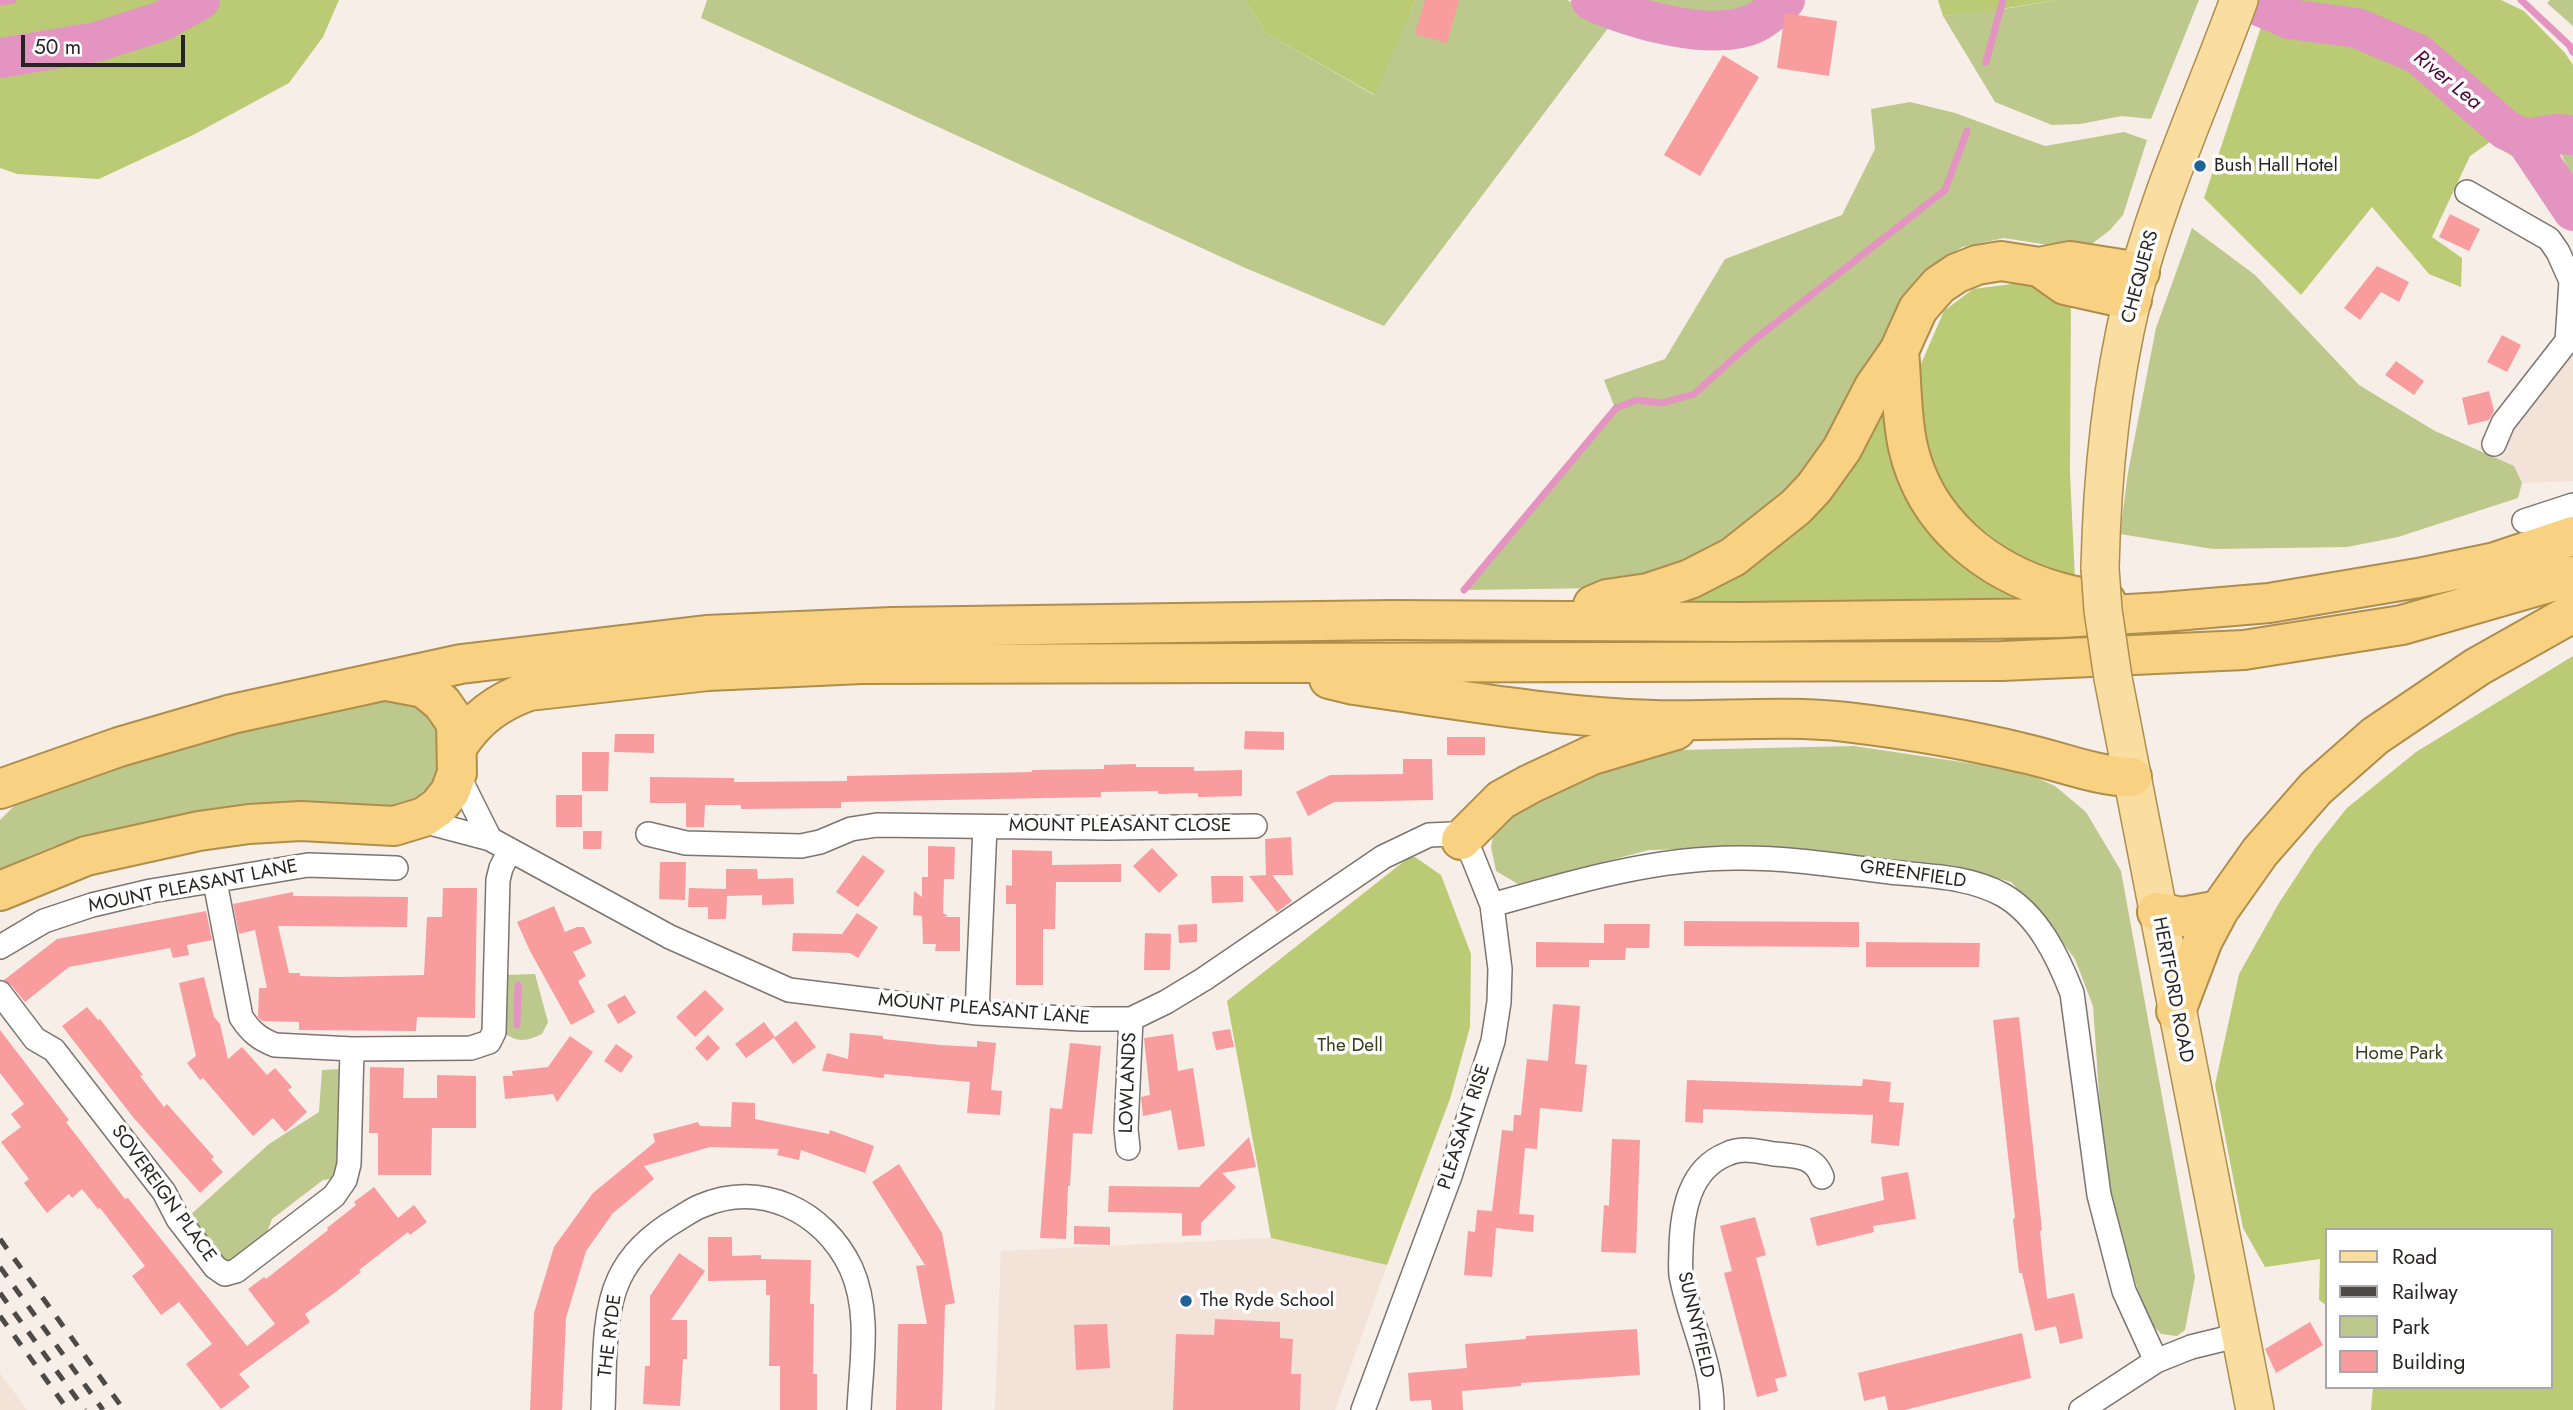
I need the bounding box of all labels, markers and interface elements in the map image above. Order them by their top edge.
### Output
scale bar [24,21,189,65]
text: 50 m [34,32,81,62]
water label: River Lea [2408,46,2486,116]
place label: Bush Hall Hotel [2214,155,2338,177]
marker: Bush Hall Hotel [2192,158,2208,174]
street label: CHEQUERS [2118,228,2164,326]
street label: MOUNT PLEASANT CLOSE [1009,815,1231,837]
street label: MOUNT PLEASANT LANE [87,856,299,918]
street label: GREENFIELD [1858,856,1968,894]
street label: HERTFORD ROAD [2147,915,2197,1065]
street label: MOUNT PLEASANT LANE [877,989,1091,1031]
street label: LOWLANDS [1116,1032,1142,1134]
park label: The Dell [1317,1035,1383,1057]
park label: Home Park [2355,1043,2443,1065]
street label: PLEASANT RISE [1434,1062,1496,1192]
street label: SOVEREIGN PLACE [106,1121,220,1267]
legend [2324,1228,2552,1389]
text: Road [2392,1242,2437,1272]
street label: SUNNYFIELD [1672,1270,1718,1380]
text: Railway [2392,1277,2458,1307]
place label: The Ryde School [1200,1290,1334,1312]
street label: THE RYDE [595,1293,627,1379]
marker: The Ryde School [1178,1293,1194,1309]
text: Park [2392,1312,2429,1342]
text: Building [2392,1347,2465,1377]

